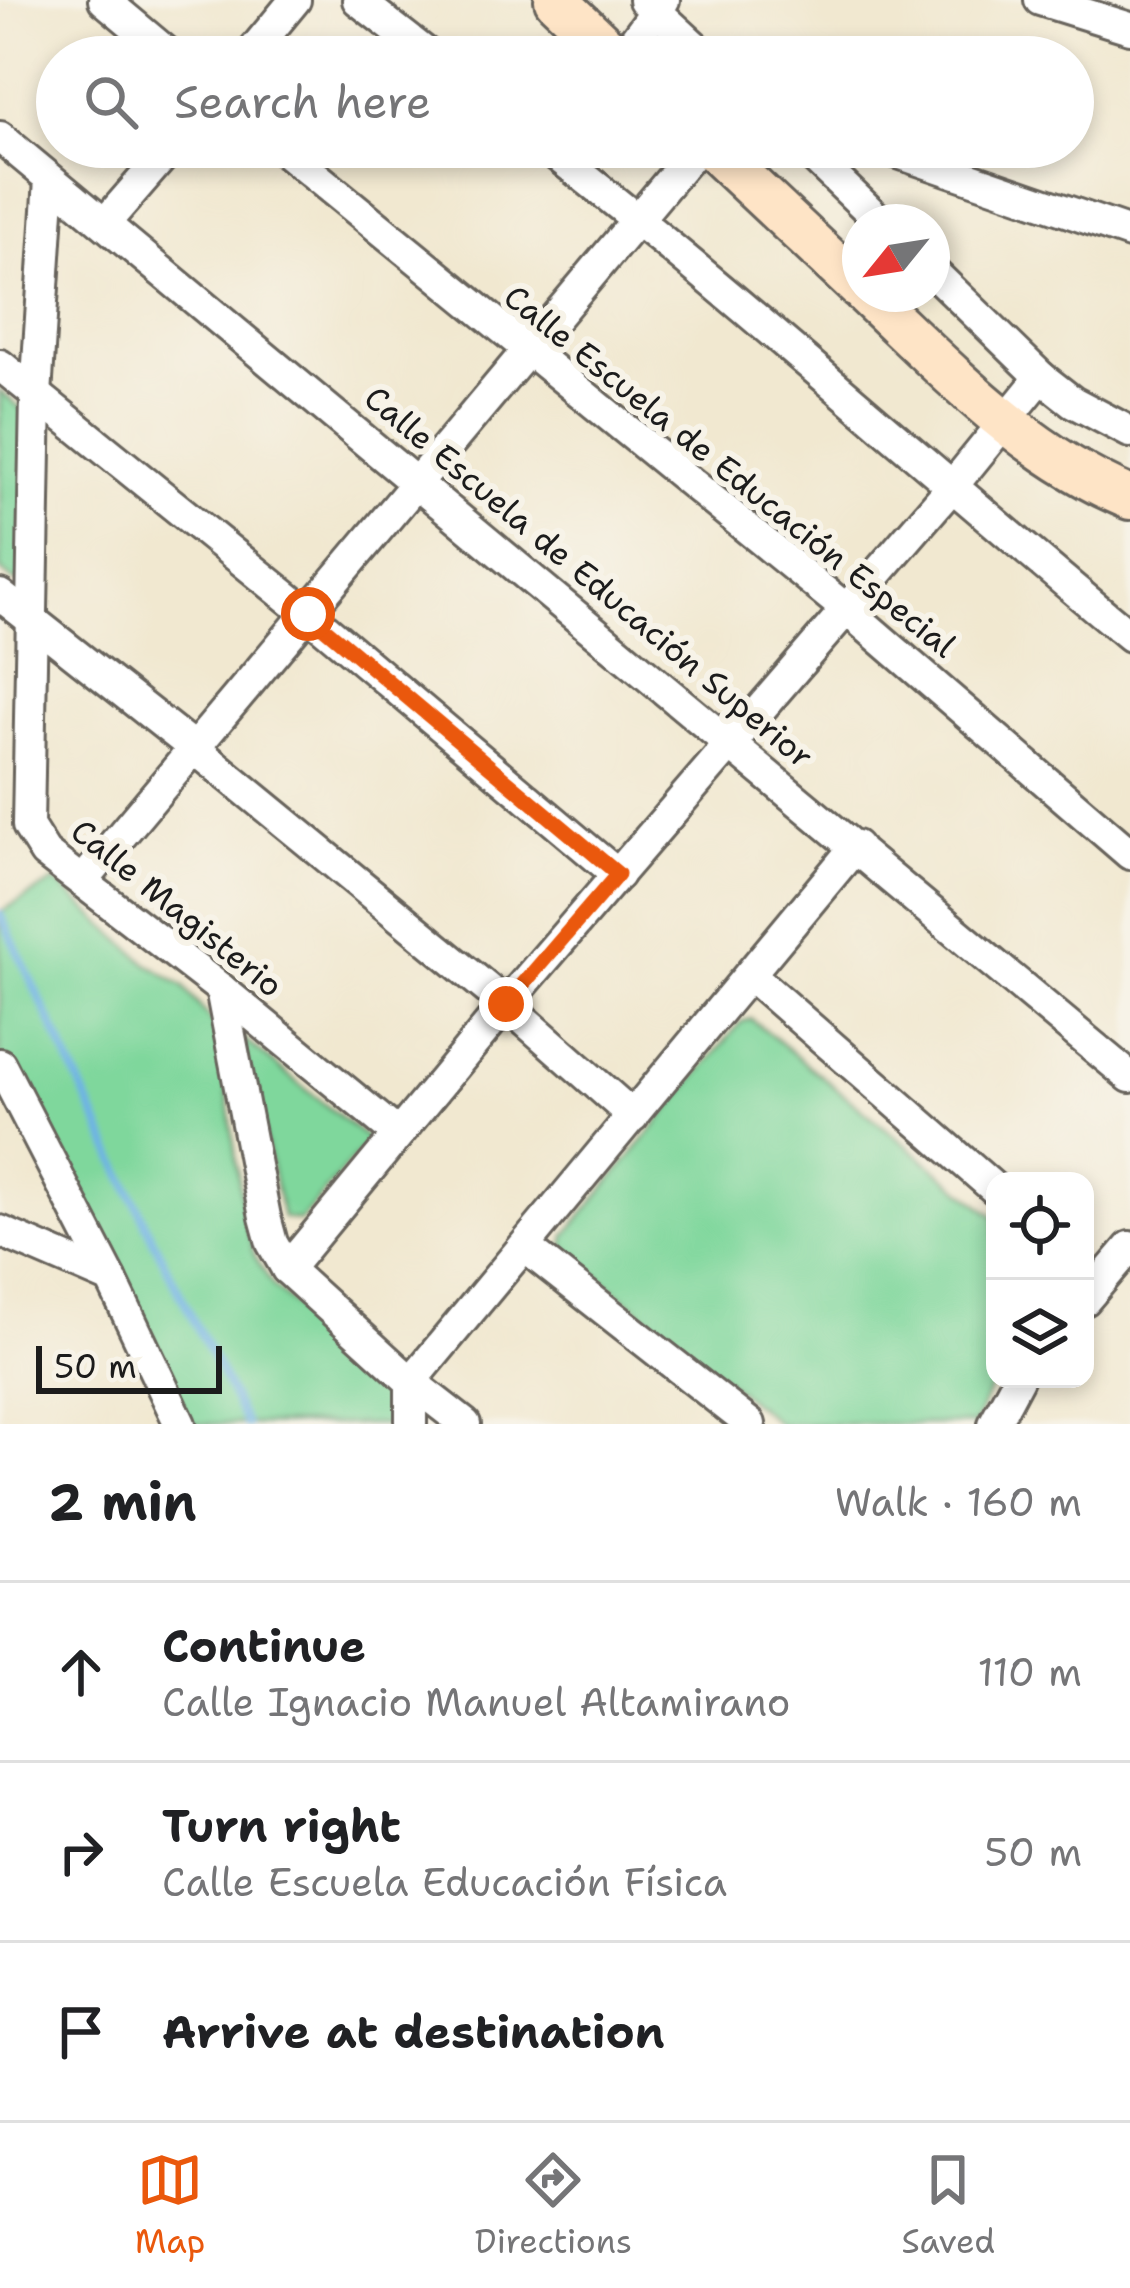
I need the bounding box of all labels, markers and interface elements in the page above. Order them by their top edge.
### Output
search box [36,36,1094,168]
icon: search [78,69,144,135]
text: Search here [174,72,431,132]
north arrow [842,204,950,312]
street label: Calle Escuela de Educación Especial [495,274,965,668]
street label: Calle Escuela de Educación Superior [355,376,823,778]
route start [281,587,335,641]
street label: Calle Magisterio [62,809,292,1007]
route end [479,977,533,1031]
map controls [986,1172,1094,1388]
button: locate [986,1172,1094,1280]
button: layers [986,1280,1094,1388]
scale bar [36,1340,222,1393]
text: 50 m [54,1344,137,1389]
text: 2 min [48,1468,197,1536]
text: Walk · 160 m [835,1476,1082,1528]
text: Continue [162,1616,366,1676]
icon: ahead [48,1639,114,1705]
text: 110 m [978,1646,1082,1698]
text: Calle Ignacio Manuel Altamirano [162,1676,790,1728]
text: Turn right [162,1796,401,1856]
icon: right [48,1819,114,1885]
text: 50 m [984,1826,1082,1878]
text: Calle Escuela Educación Física [162,1856,727,1908]
icon: arrive [48,1999,114,2065]
text: Arrive at destination [162,2002,665,2062]
tab: Map [135,2147,205,2264]
tab: Directions [475,2147,632,2264]
tab: Saved [902,2147,995,2264]

